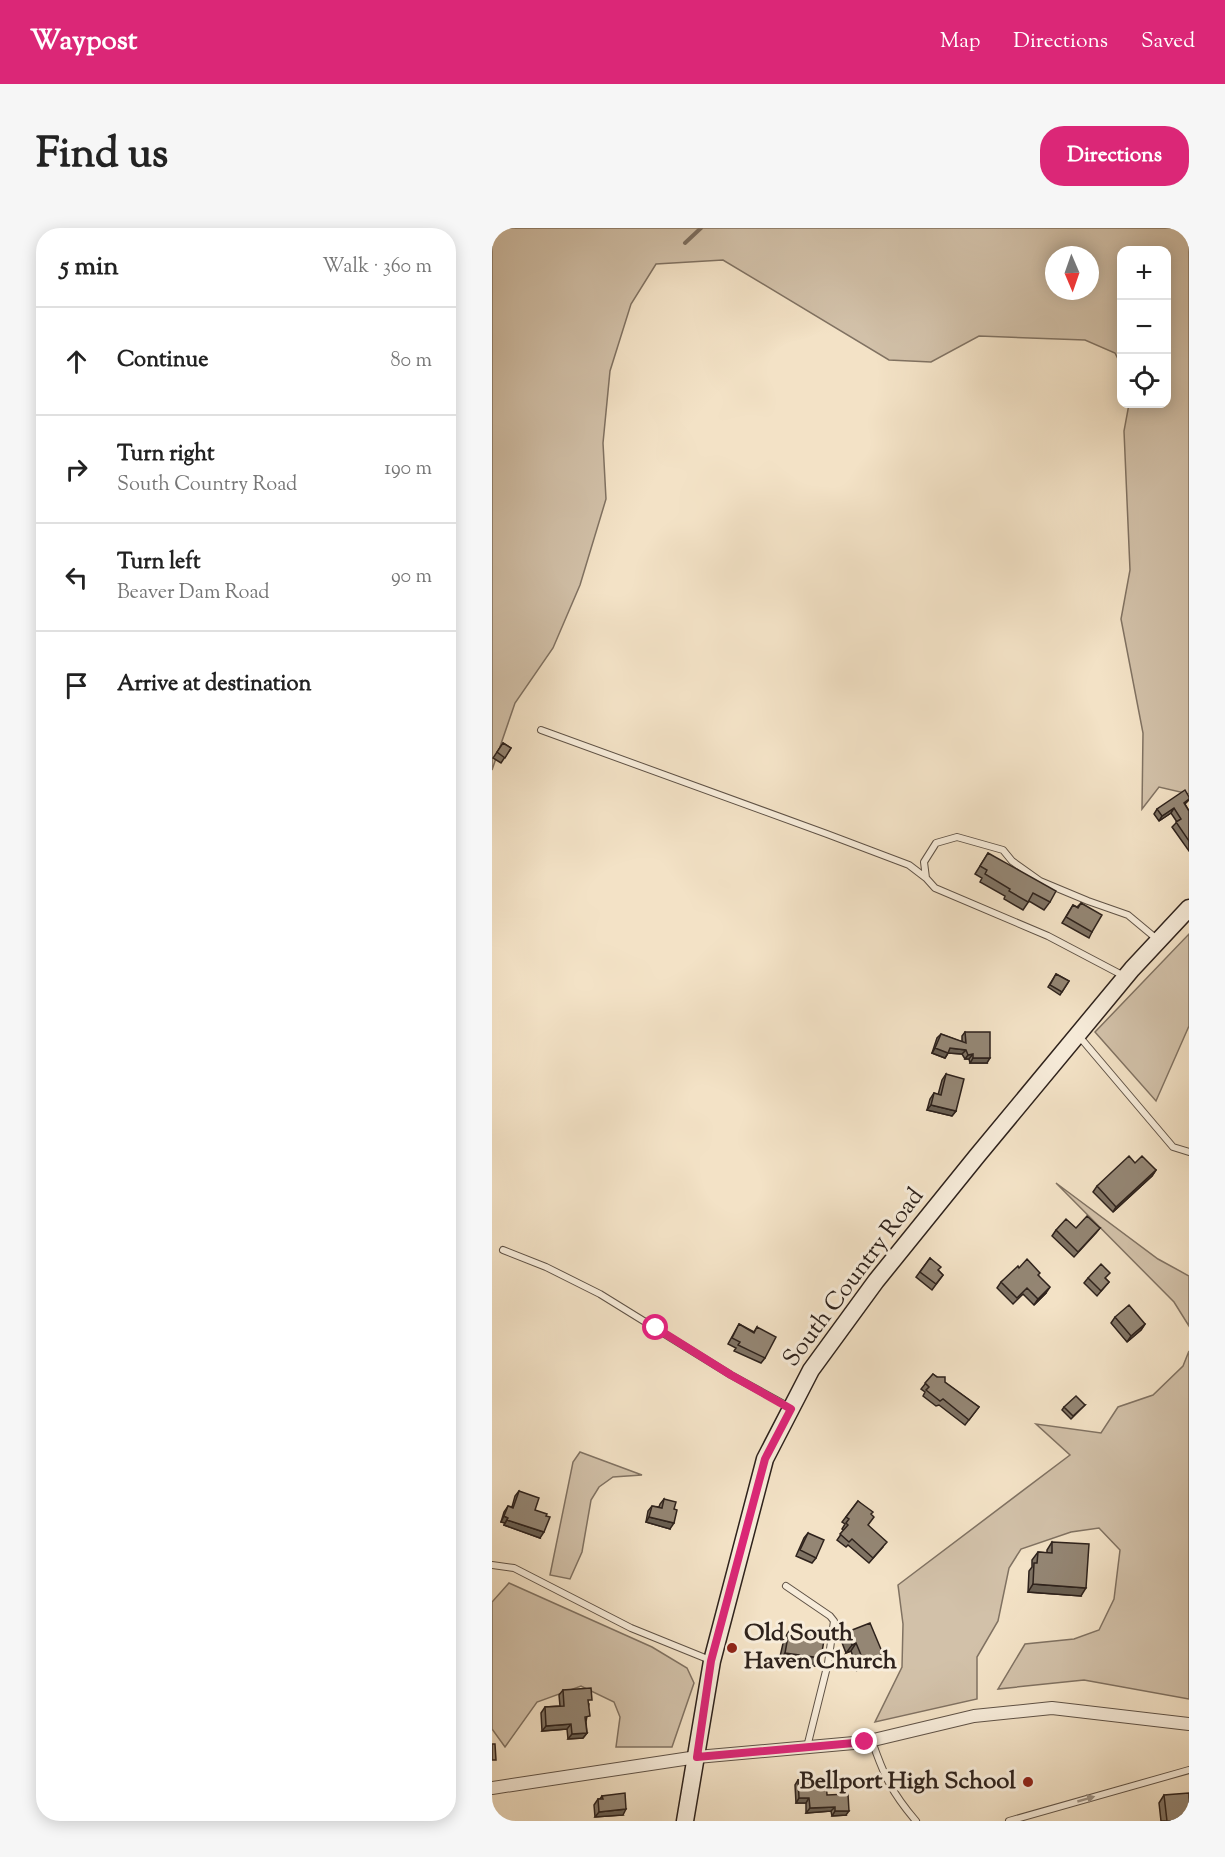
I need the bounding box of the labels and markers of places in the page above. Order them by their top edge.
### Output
place label: Old South Haven Church [744,1617,898,1679]
marker: Old South Haven Church [725,1641,739,1655]
place label: Bellport High School [800,1765,1016,1799]
marker: Bellport High School [1021,1775,1035,1789]

